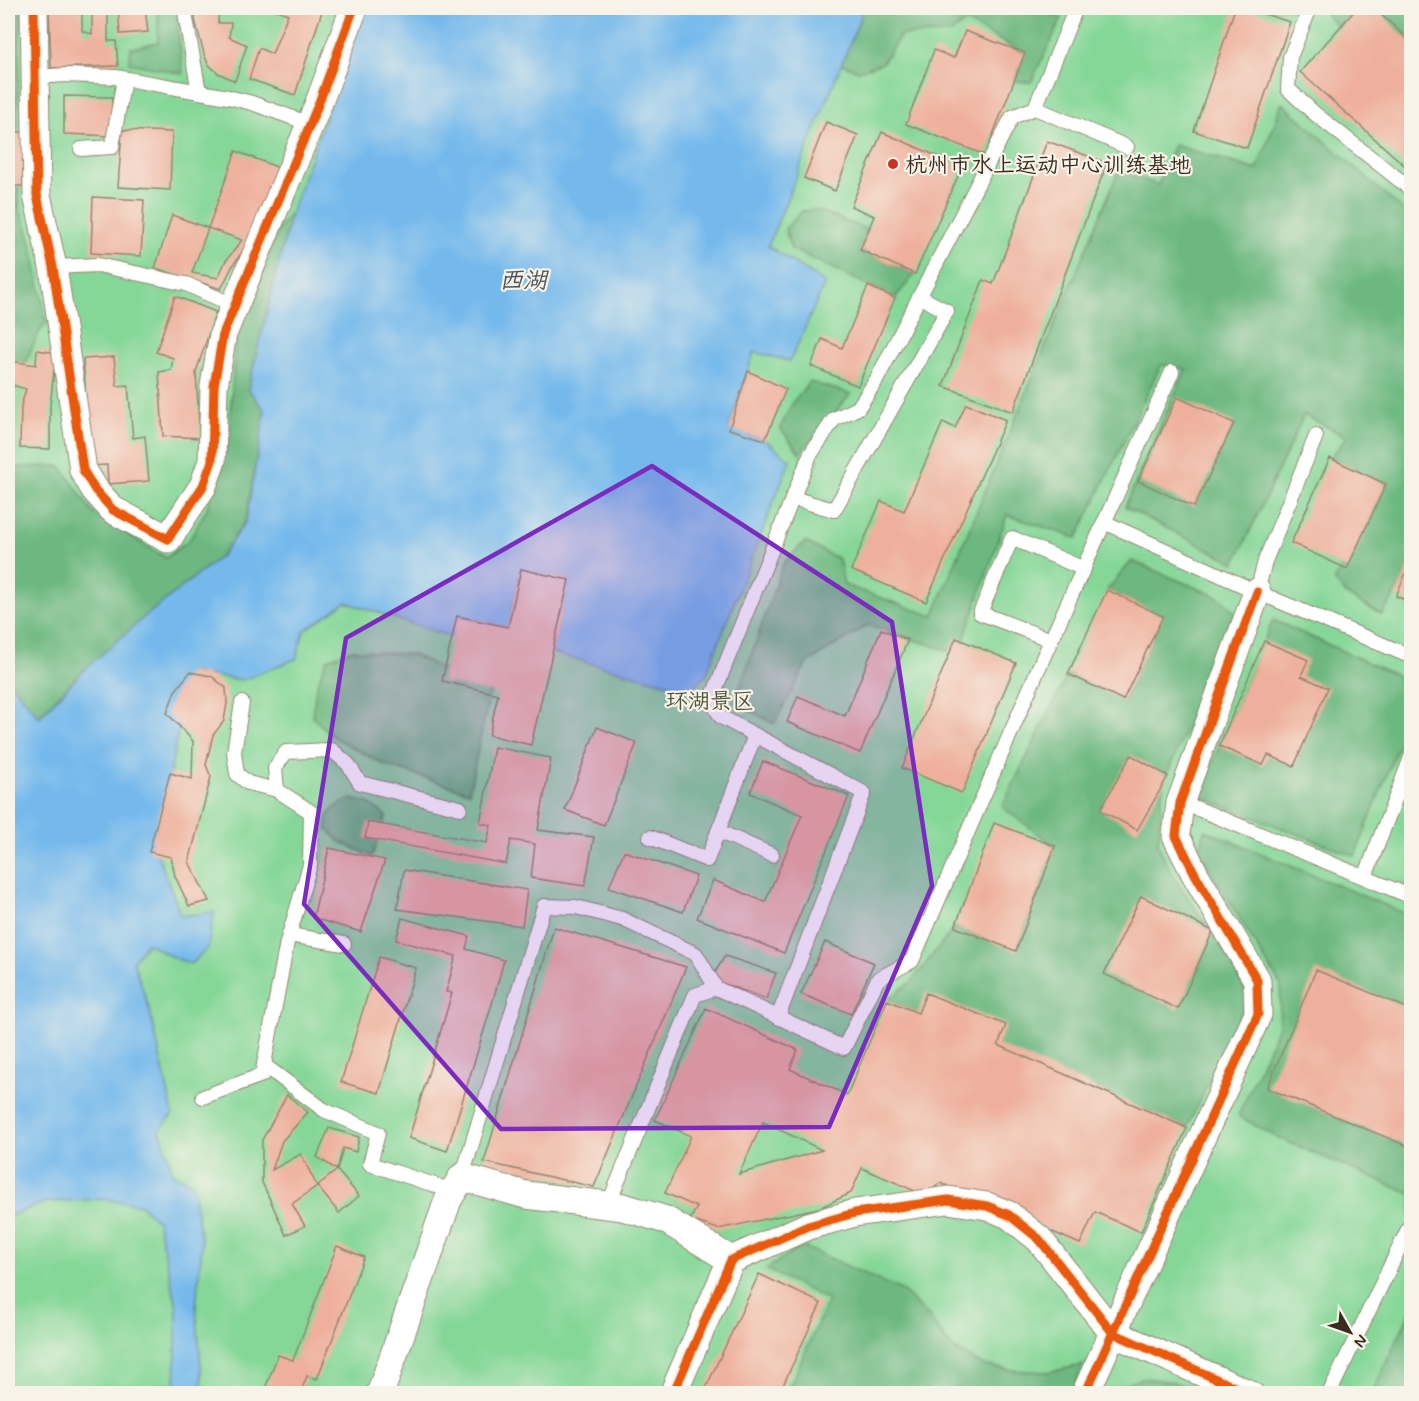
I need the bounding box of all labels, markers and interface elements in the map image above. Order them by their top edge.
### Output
place label: 杭州市水上运动中心训练基地 [905,152,1191,180]
marker: 杭州市水上运动中心训练基地 [886,157,900,171]
water label: 西湖 [499,266,550,297]
park label: 环湖景区 [666,688,754,716]
north arrow [1320,1302,1380,1362]
text: N [1349,1330,1372,1352]

